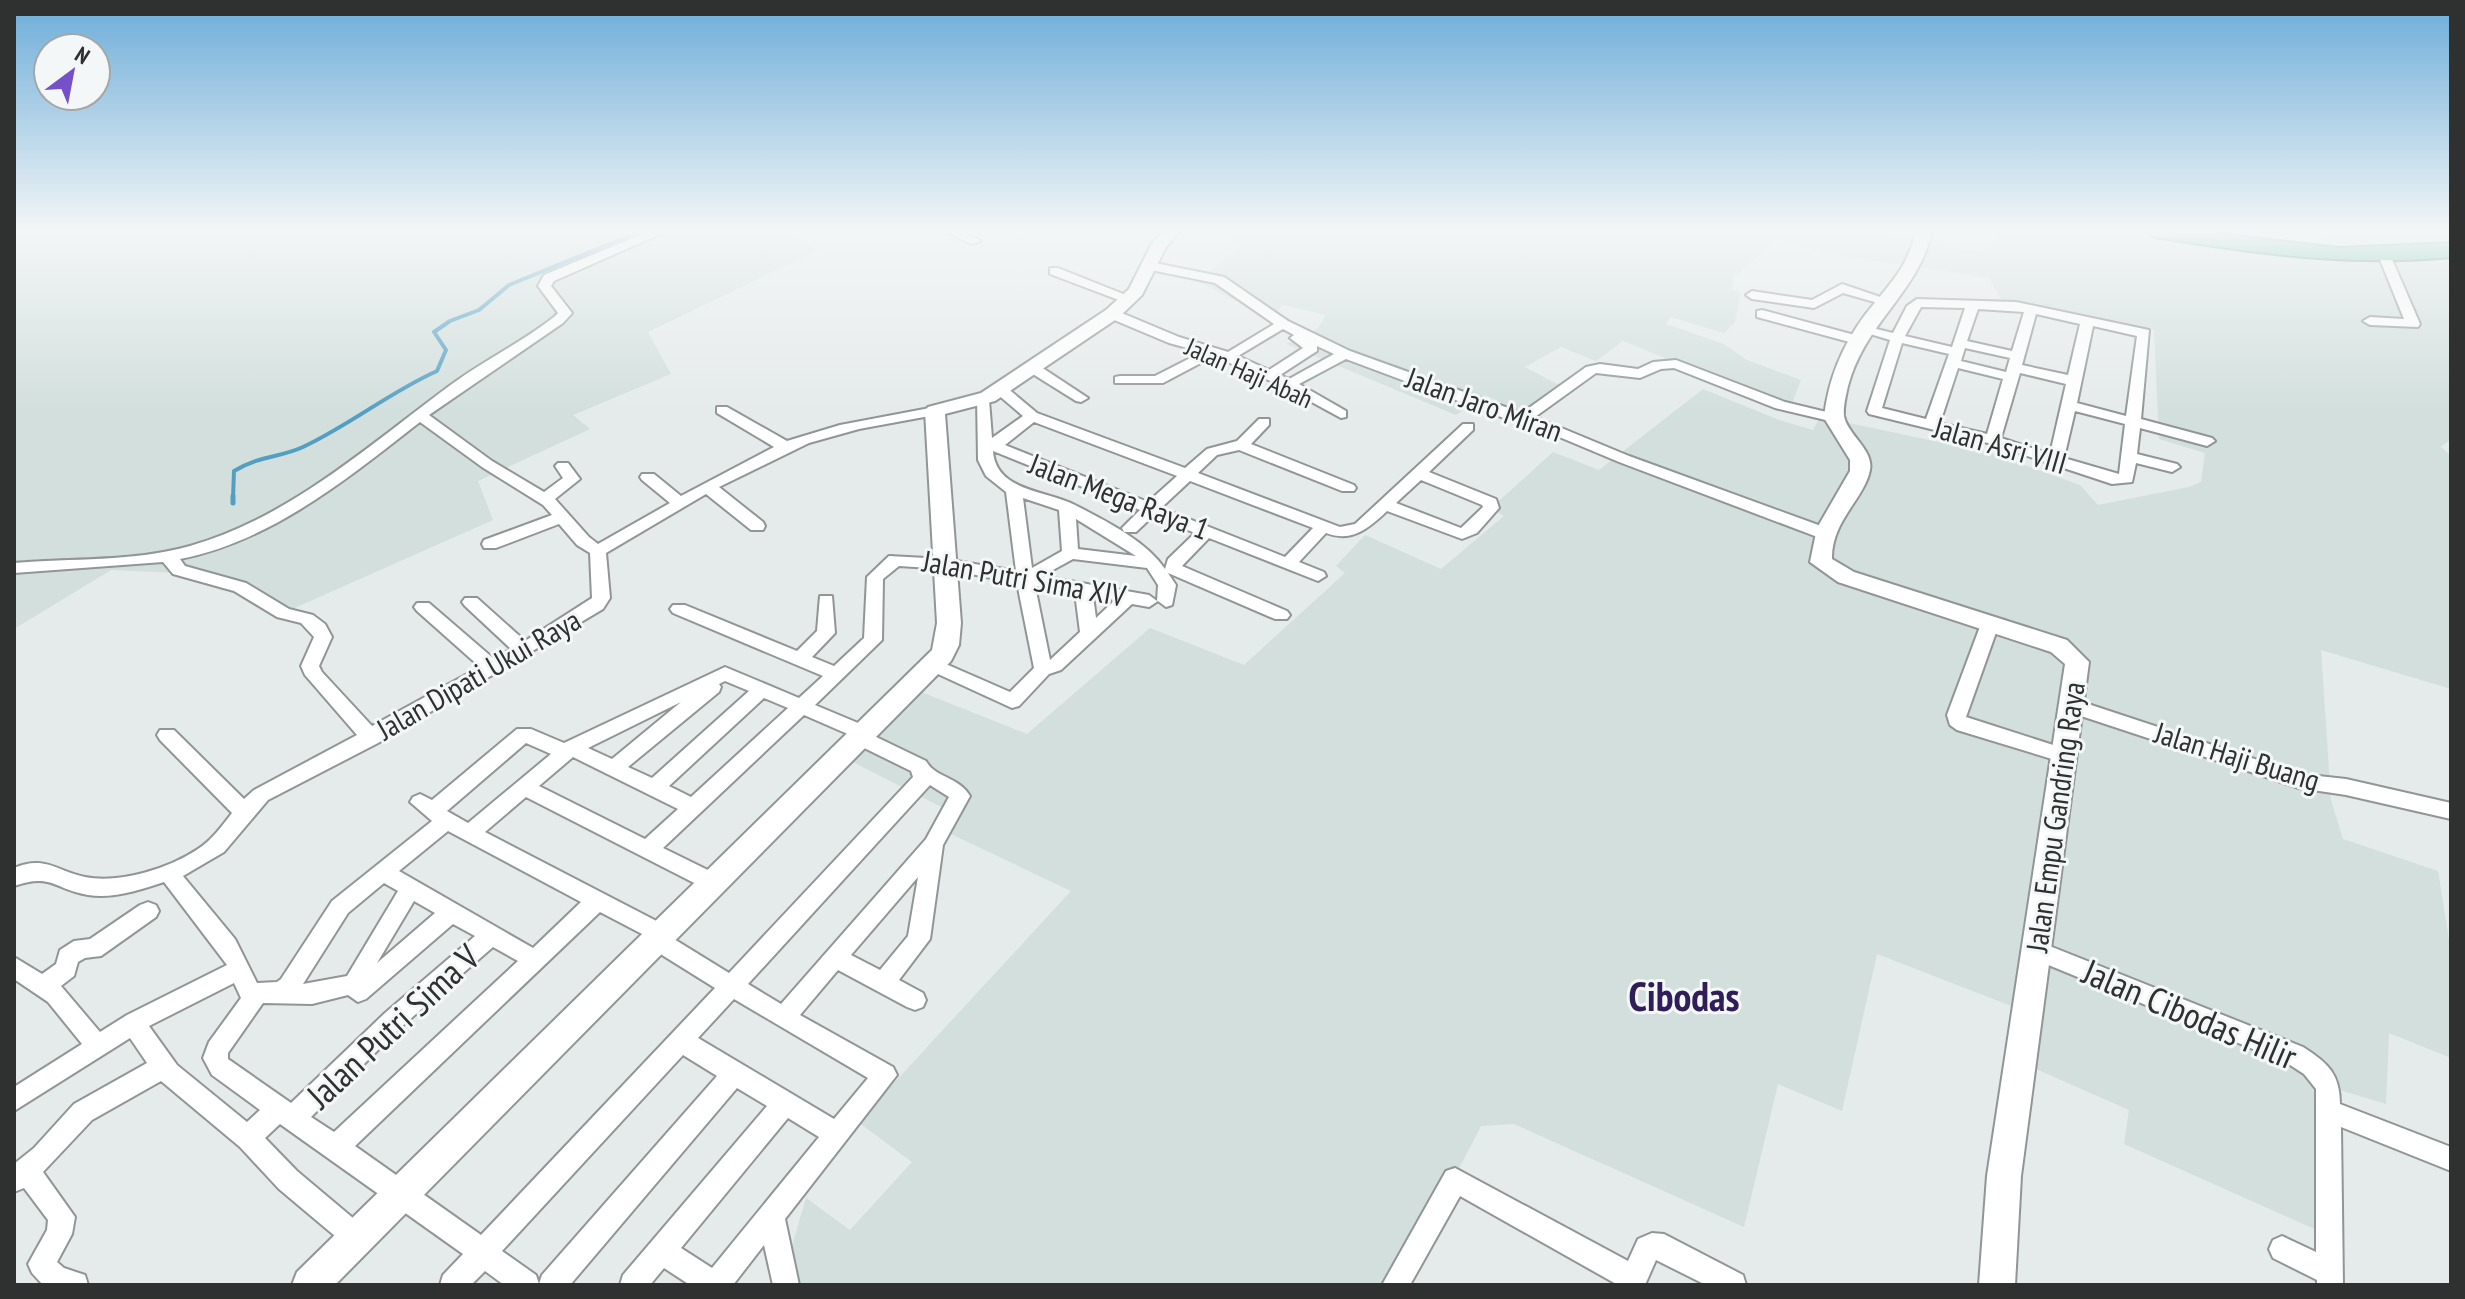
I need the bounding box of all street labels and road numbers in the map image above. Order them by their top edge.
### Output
street label: Jalan Haji Abah [1180,329,1318,415]
street label: Jalan Jaro Miran [1400,357,1568,450]
street label: Jalan Asri VIII [1928,407,2071,482]
street label: Jalan Mega Raya 1 [1023,443,1215,548]
street label: Jalan Putri Sima XIV [919,540,1129,615]
street label: Jalan Dipati Ukui Raya [368,600,587,748]
street label: Jalan Empu Gandring Raya [2016,679,2093,955]
street label: Jalan Haji Buang [2149,712,2325,799]
street label: Jalan Putri Sima V [295,933,489,1118]
street label: Jalan Cibodas Hilir [2075,947,2304,1080]

